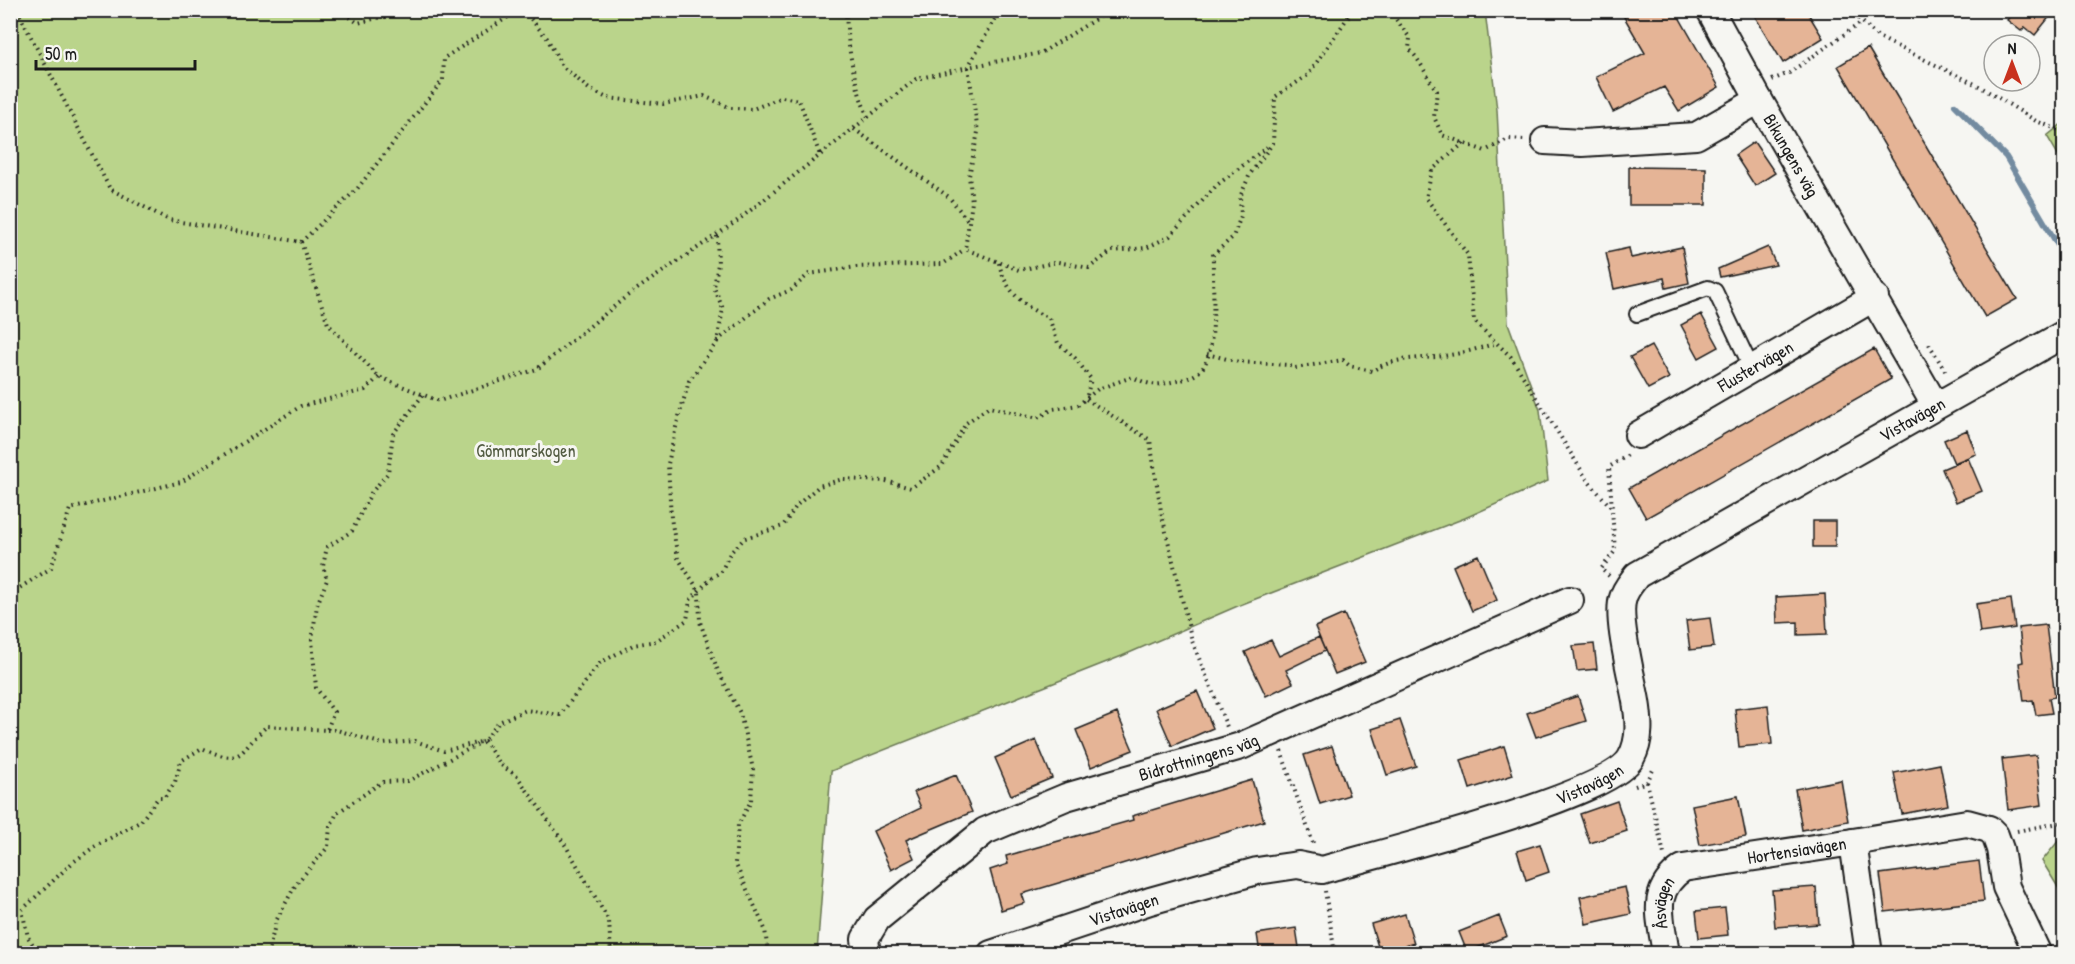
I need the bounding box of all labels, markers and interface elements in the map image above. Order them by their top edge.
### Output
scale bar [36,33,195,71]
north arrow [1982,33,2042,93]
text: N [2008,37,2017,59]
text: 50 m [45,41,77,66]
street label: Bikungens väg [1758,109,1825,202]
street label: Flustervägen [1712,334,1798,398]
street label: Vistavägen [1875,391,1950,448]
park label: Gömmarskogen [476,438,576,463]
street label: Bidrottningens väg [1136,727,1262,787]
street label: Vistavägen [1552,757,1628,811]
street label: Hortensiavägen [1746,830,1848,870]
street label: Åsvägen [1647,871,1680,931]
street label: Vistavägen [1086,886,1161,932]

